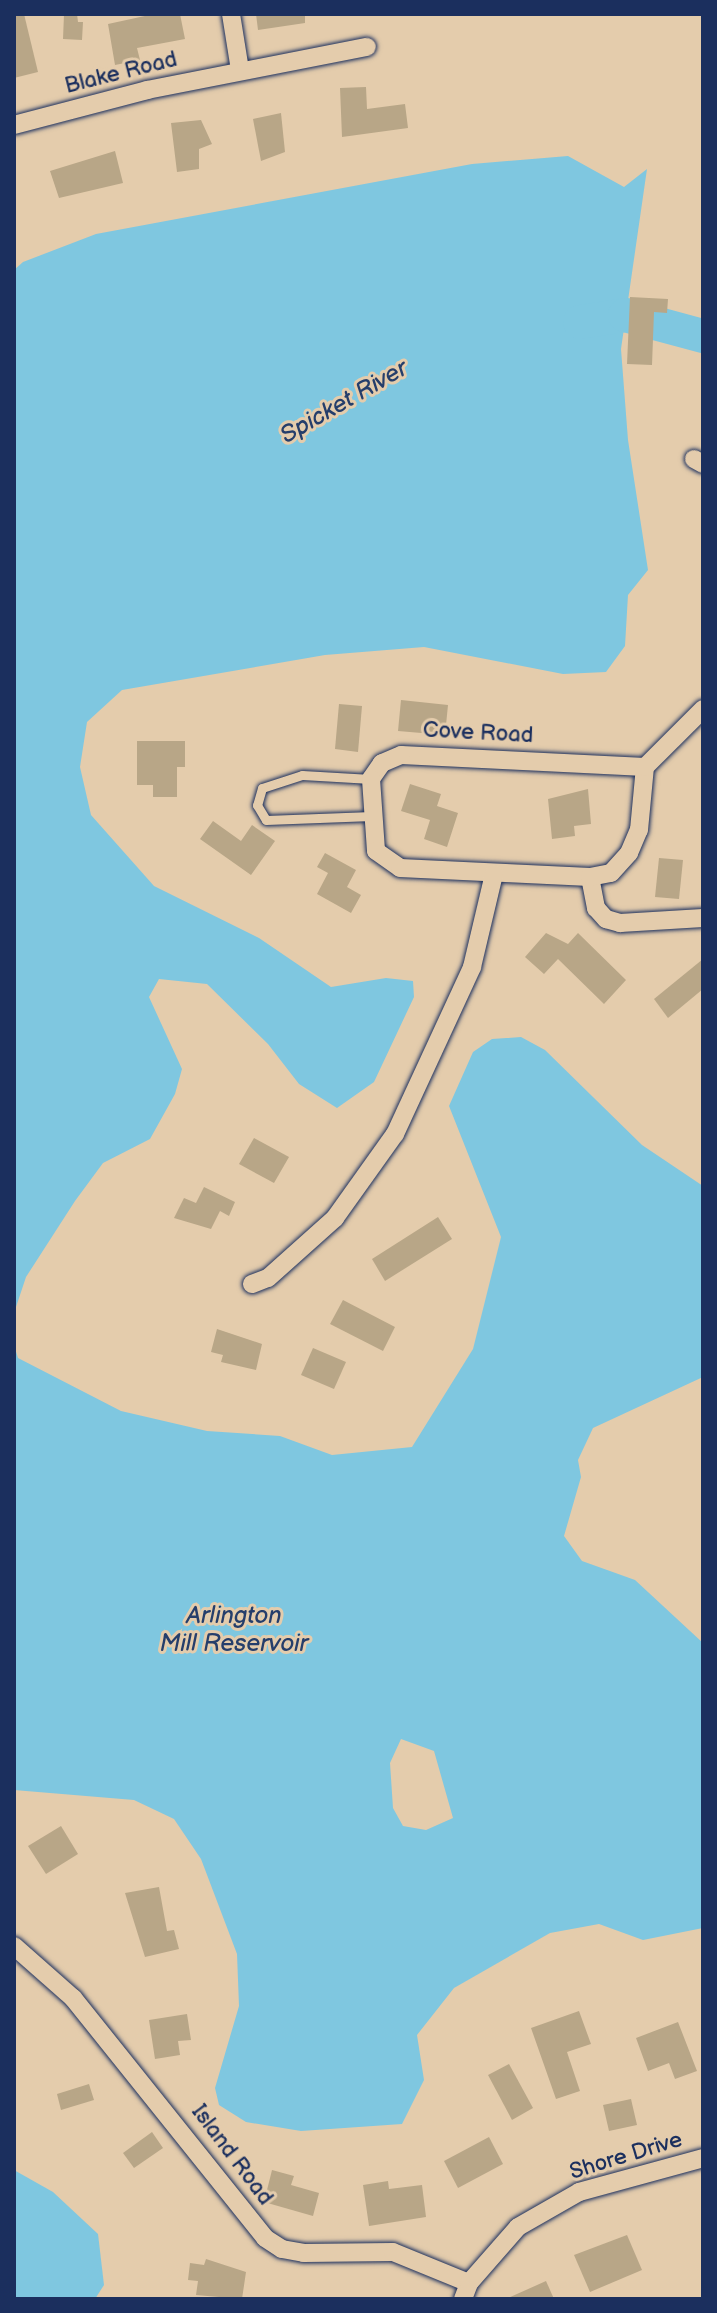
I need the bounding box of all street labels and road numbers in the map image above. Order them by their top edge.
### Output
street label: Blake Road [62,46,180,100]
street label: Cove Road [422,717,534,749]
street label: Island Road [186,2100,278,2210]
street label: Shore Drive [567,2126,685,2186]

